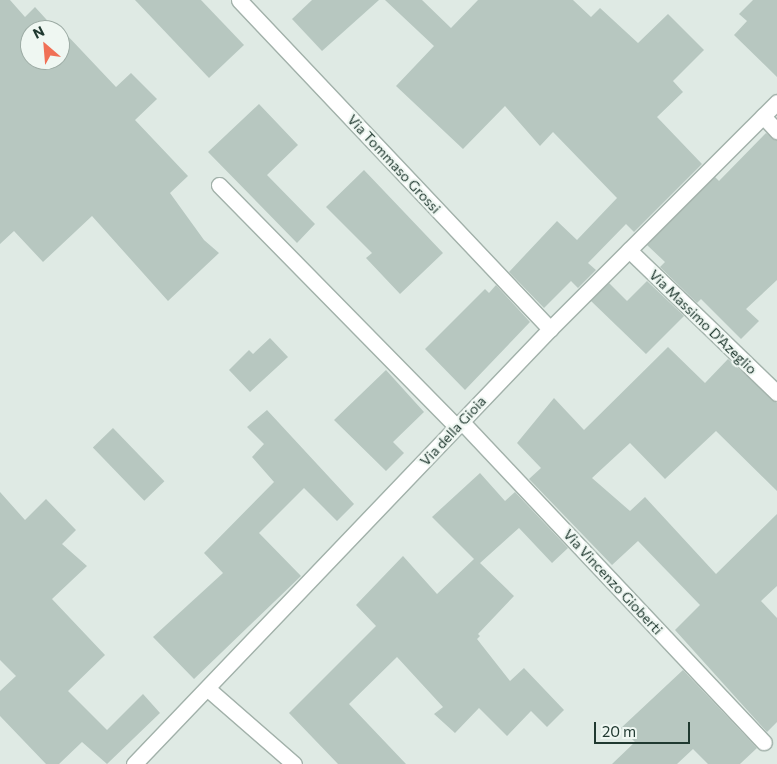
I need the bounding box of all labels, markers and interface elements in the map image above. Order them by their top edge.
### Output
north arrow [20,20,70,70]
text: N [30,22,47,42]
street label: Via Tommaso Grossi [344,111,444,217]
street label: Via Massimo D'Azeglio [646,266,760,378]
street label: Via della Gioia [417,393,489,469]
street label: Via Vincenzo Gioberti [560,526,666,638]
scale bar [597,712,693,744]
text: 20 m [602,722,636,740]

